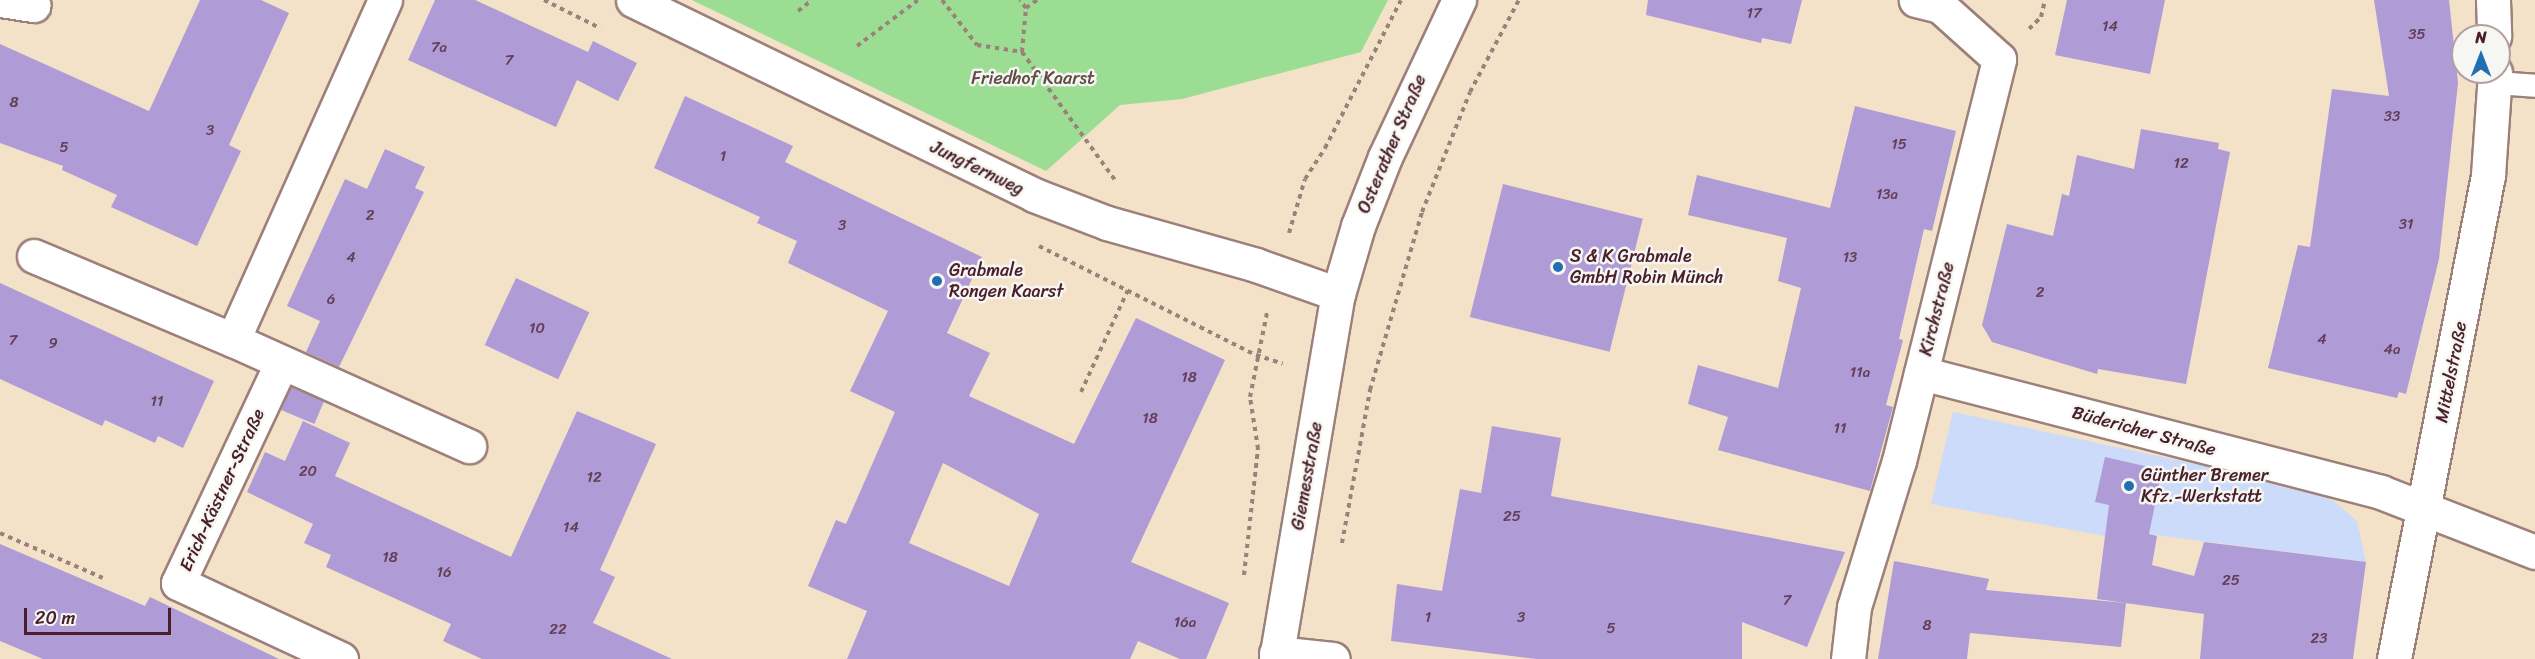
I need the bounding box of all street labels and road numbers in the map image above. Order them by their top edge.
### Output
street label: Osterather Straße [1353,71,1431,217]
street label: Jungfernweg [927,136,1027,200]
street label: Kirchstraße [1915,260,1959,358]
street label: Mittelstraße [2431,320,2471,424]
street label: Büdericher Straße [2069,401,2219,461]
street label: Erich-Kästner-Straße [175,405,269,575]
street label: Giemesstraße [1287,420,1327,532]

